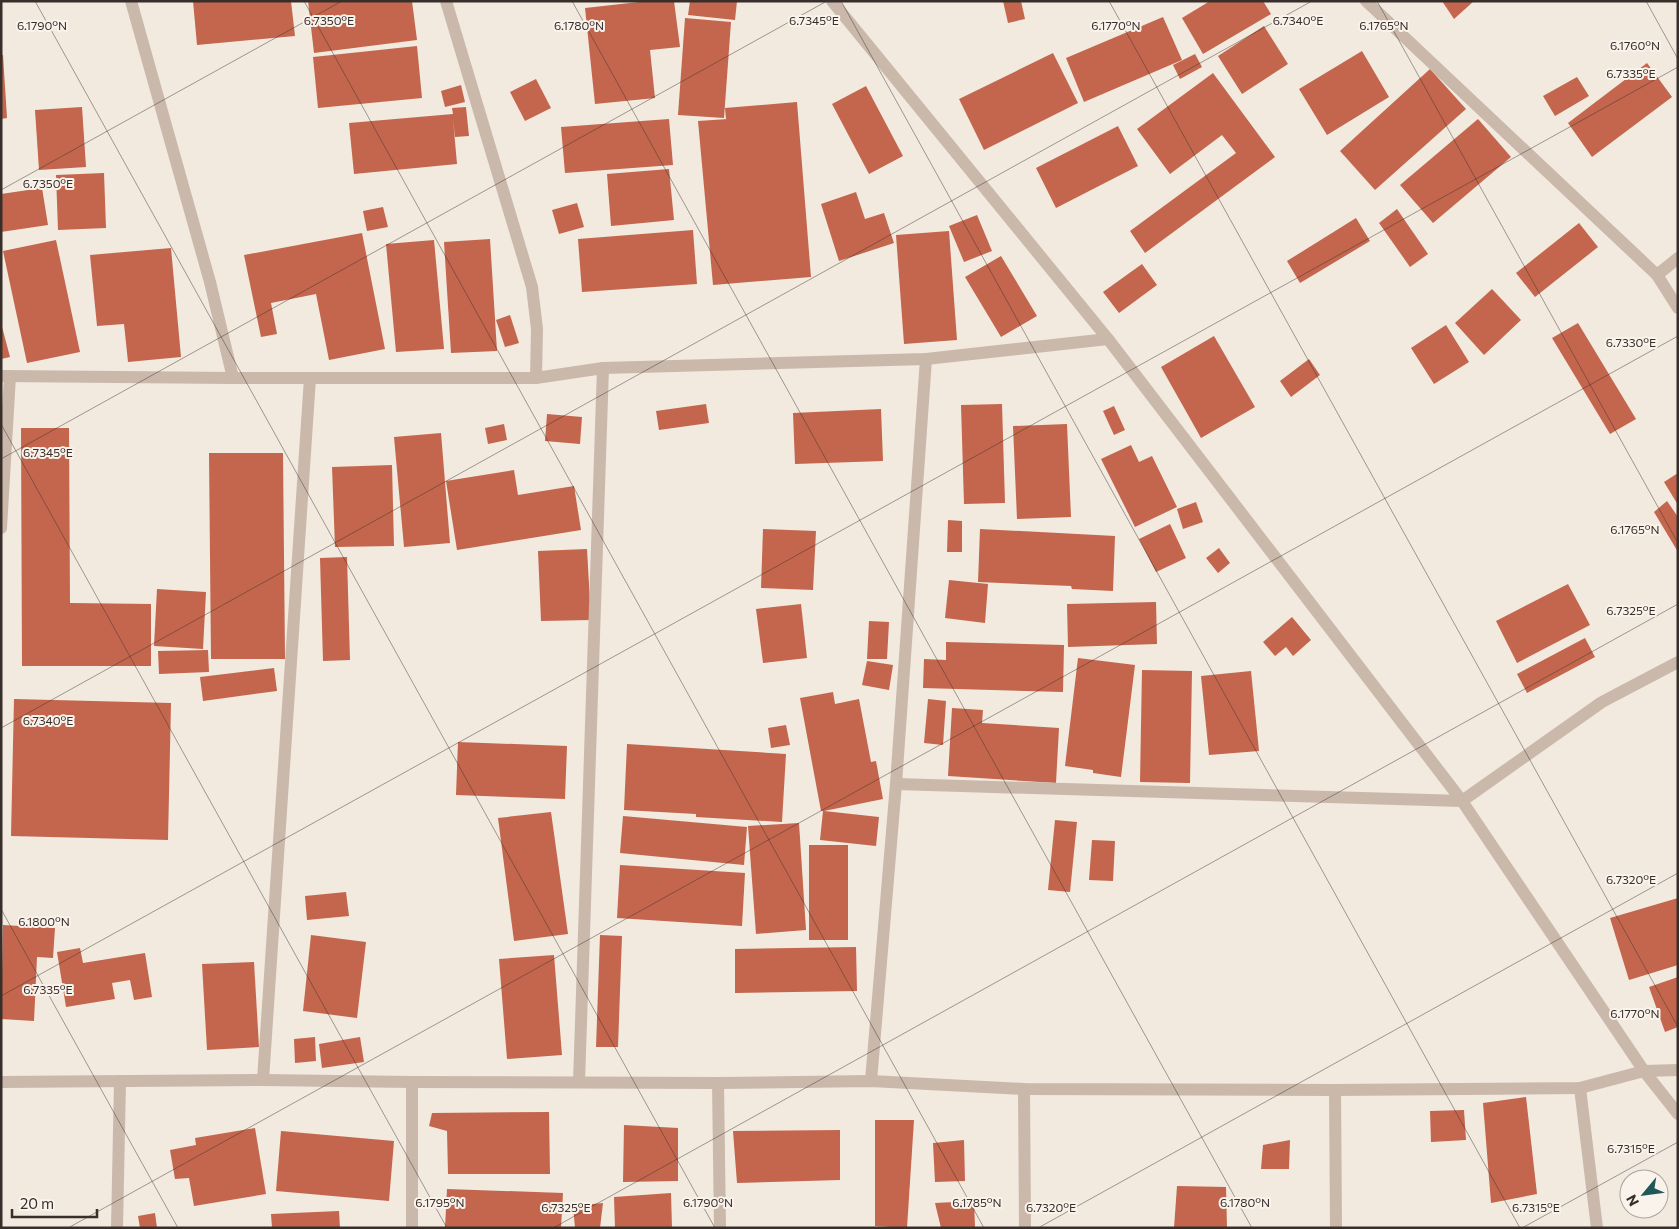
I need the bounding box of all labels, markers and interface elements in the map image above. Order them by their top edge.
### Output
text: 6.7350°E [304,13,354,27]
text: 6.7345°E [789,13,839,27]
text: 6.7340°E [1273,13,1323,27]
text: 6.1790°N [17,18,67,32]
text: 6.1780°N [554,18,604,32]
text: 6.1770°N [1091,18,1141,32]
text: 6.1765°N [1359,18,1409,32]
text: 6.1760°N [1610,38,1660,52]
text: 6.7335°E [1606,66,1656,80]
text: 6.7350°E [23,176,73,190]
text: 6.7330°E [1606,335,1656,349]
text: 6.7345°E [23,445,73,459]
text: 6.1765°N [1610,522,1660,536]
text: 6.7325°E [1606,603,1656,617]
text: 6.7340°E [23,713,73,727]
text: 6.7320°E [1606,872,1656,886]
text: 6.1800°N [18,914,70,928]
text: 6.7335°E [23,982,73,996]
text: 6.1770°N [1610,1006,1660,1020]
text: 6.7315°E [1607,1141,1655,1155]
north arrow [1619,1169,1669,1219]
scale bar [12,1186,98,1218]
text: N [1622,1192,1642,1209]
text: 20 m [20,1194,54,1212]
text: 6.1795°N [415,1195,465,1209]
text: 6.1790°N [683,1195,733,1209]
text: 6.1785°N [952,1195,1002,1209]
text: 6.1780°N [1220,1195,1270,1209]
text: 6.7325°E [541,1200,591,1214]
text: 6.7320°E [1026,1200,1076,1214]
text: 6.7315°E [1512,1200,1560,1214]

